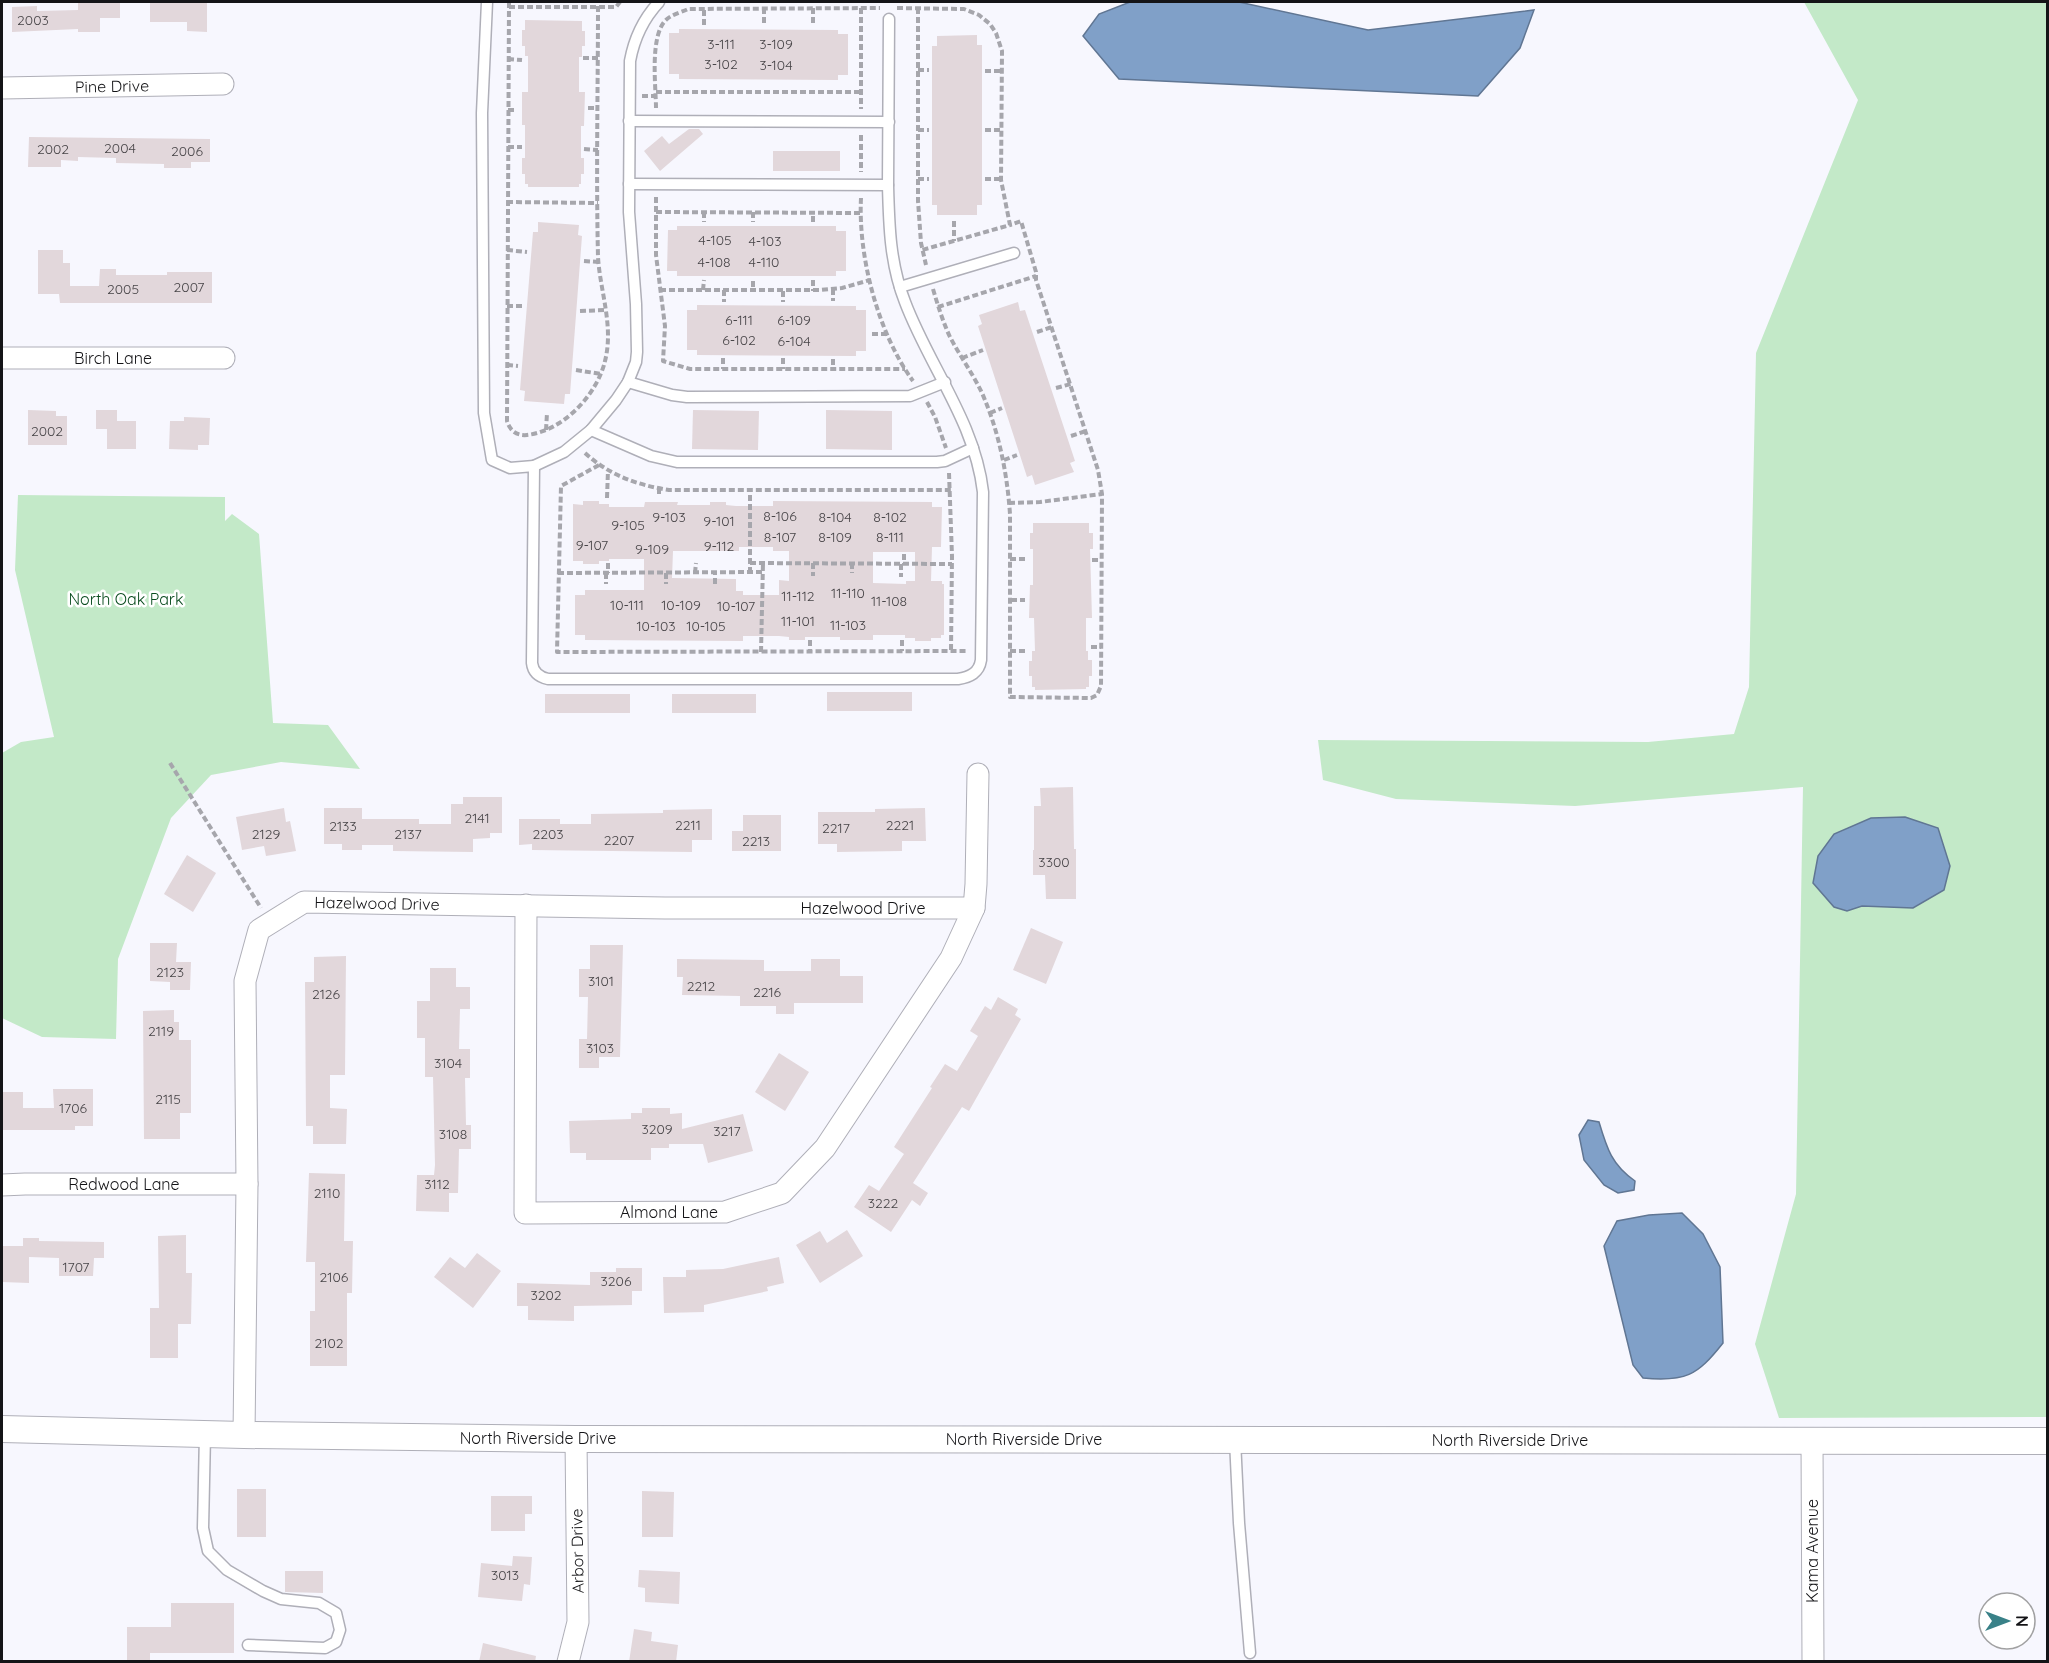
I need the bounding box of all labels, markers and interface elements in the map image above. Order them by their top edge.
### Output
house number: 2003 [17,11,49,29]
house number: 3-111 [707,35,735,53]
house number: 3-109 [759,35,793,53]
house number: 3-102 [704,55,738,73]
house number: 3-104 [759,56,793,74]
street label: Pine Drive [75,75,149,97]
house number: 2004 [104,139,136,157]
house number: 2002 [37,140,69,158]
house number: 2006 [171,142,203,160]
house number: 4-105 [698,231,732,249]
house number: 4-103 [748,232,782,250]
house number: 4-108 [697,253,731,271]
house number: 4-110 [749,253,779,271]
house number: 2007 [174,278,204,296]
house number: 2005 [107,280,139,298]
house number: 6-111 [725,311,753,329]
house number: 6-109 [777,311,811,329]
house number: 6-102 [722,331,756,349]
house number: 6-104 [777,332,811,350]
street label: Birch Lane [74,348,152,368]
house number: 2002 [31,422,63,440]
house number: 8-106 [763,507,797,525]
house number: 9-103 [652,508,686,526]
house number: 8-104 [818,508,852,526]
house number: 8-102 [873,508,907,526]
house number: 9-101 [703,512,735,530]
house number: 9-105 [611,516,645,534]
house number: 8-107 [764,528,796,546]
house number: 8-109 [818,528,852,546]
house number: 8-111 [876,528,904,546]
house number: 9-107 [576,536,608,554]
house number: 9-112 [704,537,735,555]
house number: 9-109 [635,540,669,558]
house number: 11-110 [831,584,865,602]
house number: 11-112 [781,587,815,605]
park label: North Oak Park [68,589,184,609]
house number: 11-108 [871,592,907,610]
house number: 10-111 [610,596,644,614]
house number: 10-109 [661,596,701,614]
house number: 10-107 [717,597,755,615]
house number: 11-101 [781,612,815,630]
house number: 11-103 [830,616,866,634]
house number: 10-103 [636,617,676,635]
house number: 10-105 [686,617,726,635]
house number: 2141 [464,809,490,827]
house number: 2211 [675,816,701,834]
house number: 2221 [886,816,914,834]
house number: 2133 [329,817,357,835]
house number: 2217 [822,819,850,837]
house number: 2129 [252,825,280,843]
house number: 2137 [394,825,422,843]
house number: 2203 [532,825,564,843]
house number: 2207 [604,831,634,849]
house number: 2213 [742,832,770,850]
house number: 3300 [1038,853,1070,871]
street label: Hazelwood Drive [314,892,440,914]
street label: Hazelwood Drive [800,898,926,918]
house number: 2123 [156,963,184,981]
house number: 3101 [588,972,614,990]
house number: 2212 [687,977,715,995]
house number: 2216 [753,983,782,1001]
house number: 2126 [312,985,341,1003]
house number: 2119 [148,1022,174,1040]
house number: 3103 [586,1039,614,1057]
house number: 3104 [434,1054,462,1072]
house number: 2115 [155,1090,181,1108]
house number: 1706 [59,1099,88,1117]
house number: 3209 [641,1120,673,1138]
house number: 3217 [713,1122,741,1140]
house number: 3108 [439,1125,467,1143]
street label: Redwood Lane [68,1174,180,1194]
house number: 3112 [424,1175,450,1193]
house number: 2110 [314,1184,340,1202]
house number: 3222 [868,1194,899,1212]
street label: Almond Lane [620,1202,718,1222]
house number: 1707 [62,1258,90,1276]
house number: 2106 [320,1268,349,1286]
house number: 3206 [601,1272,632,1290]
house number: 3202 [530,1286,562,1304]
house number: 2102 [314,1334,344,1352]
street label: North Riverside Drive [460,1428,616,1448]
street label: North Riverside Drive [946,1429,1102,1449]
street label: North Riverside Drive [1432,1430,1588,1450]
street label: Kama Avenue [1802,1499,1822,1603]
street label: Arbor Drive [566,1508,588,1594]
house number: 3013 [491,1566,519,1584]
north arrow [1977,1591,2037,1651]
text: N [2012,1615,2032,1627]

